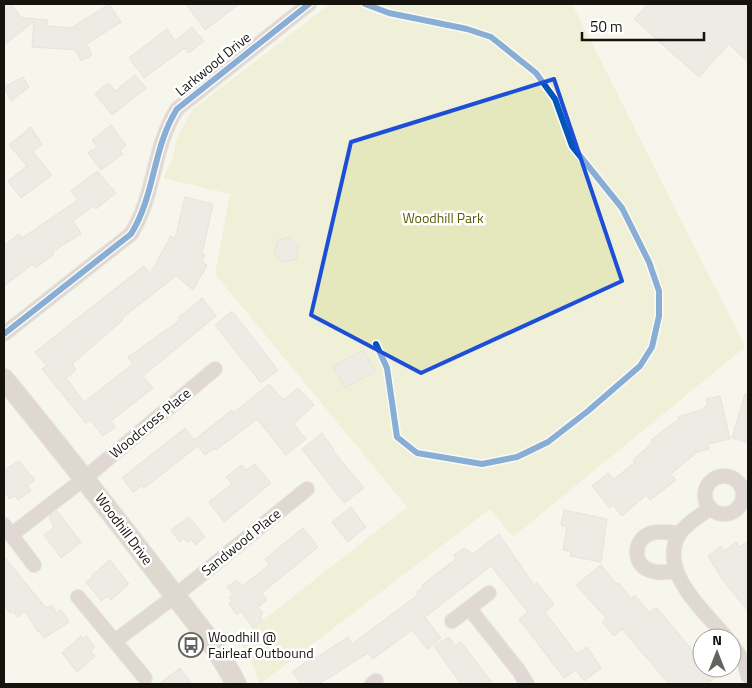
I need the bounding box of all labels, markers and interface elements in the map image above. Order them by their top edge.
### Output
scale bar [582,10,704,42]
text: 50 m [590,15,623,38]
street label: Larkwood Drive [170,27,255,101]
park label: Woodhill Park [402,207,484,228]
street label: Woodcross Place [105,382,195,463]
street label: Woodhill Drive [90,488,158,569]
street label: Sandwood Place [196,503,285,580]
place label: Woodhill @ Fairleaf Outbound [208,626,314,663]
north arrow [692,628,742,678]
text: N [712,629,722,650]
bus stop icon: Woodhill @ Fairleaf Outbound [178,632,204,658]

